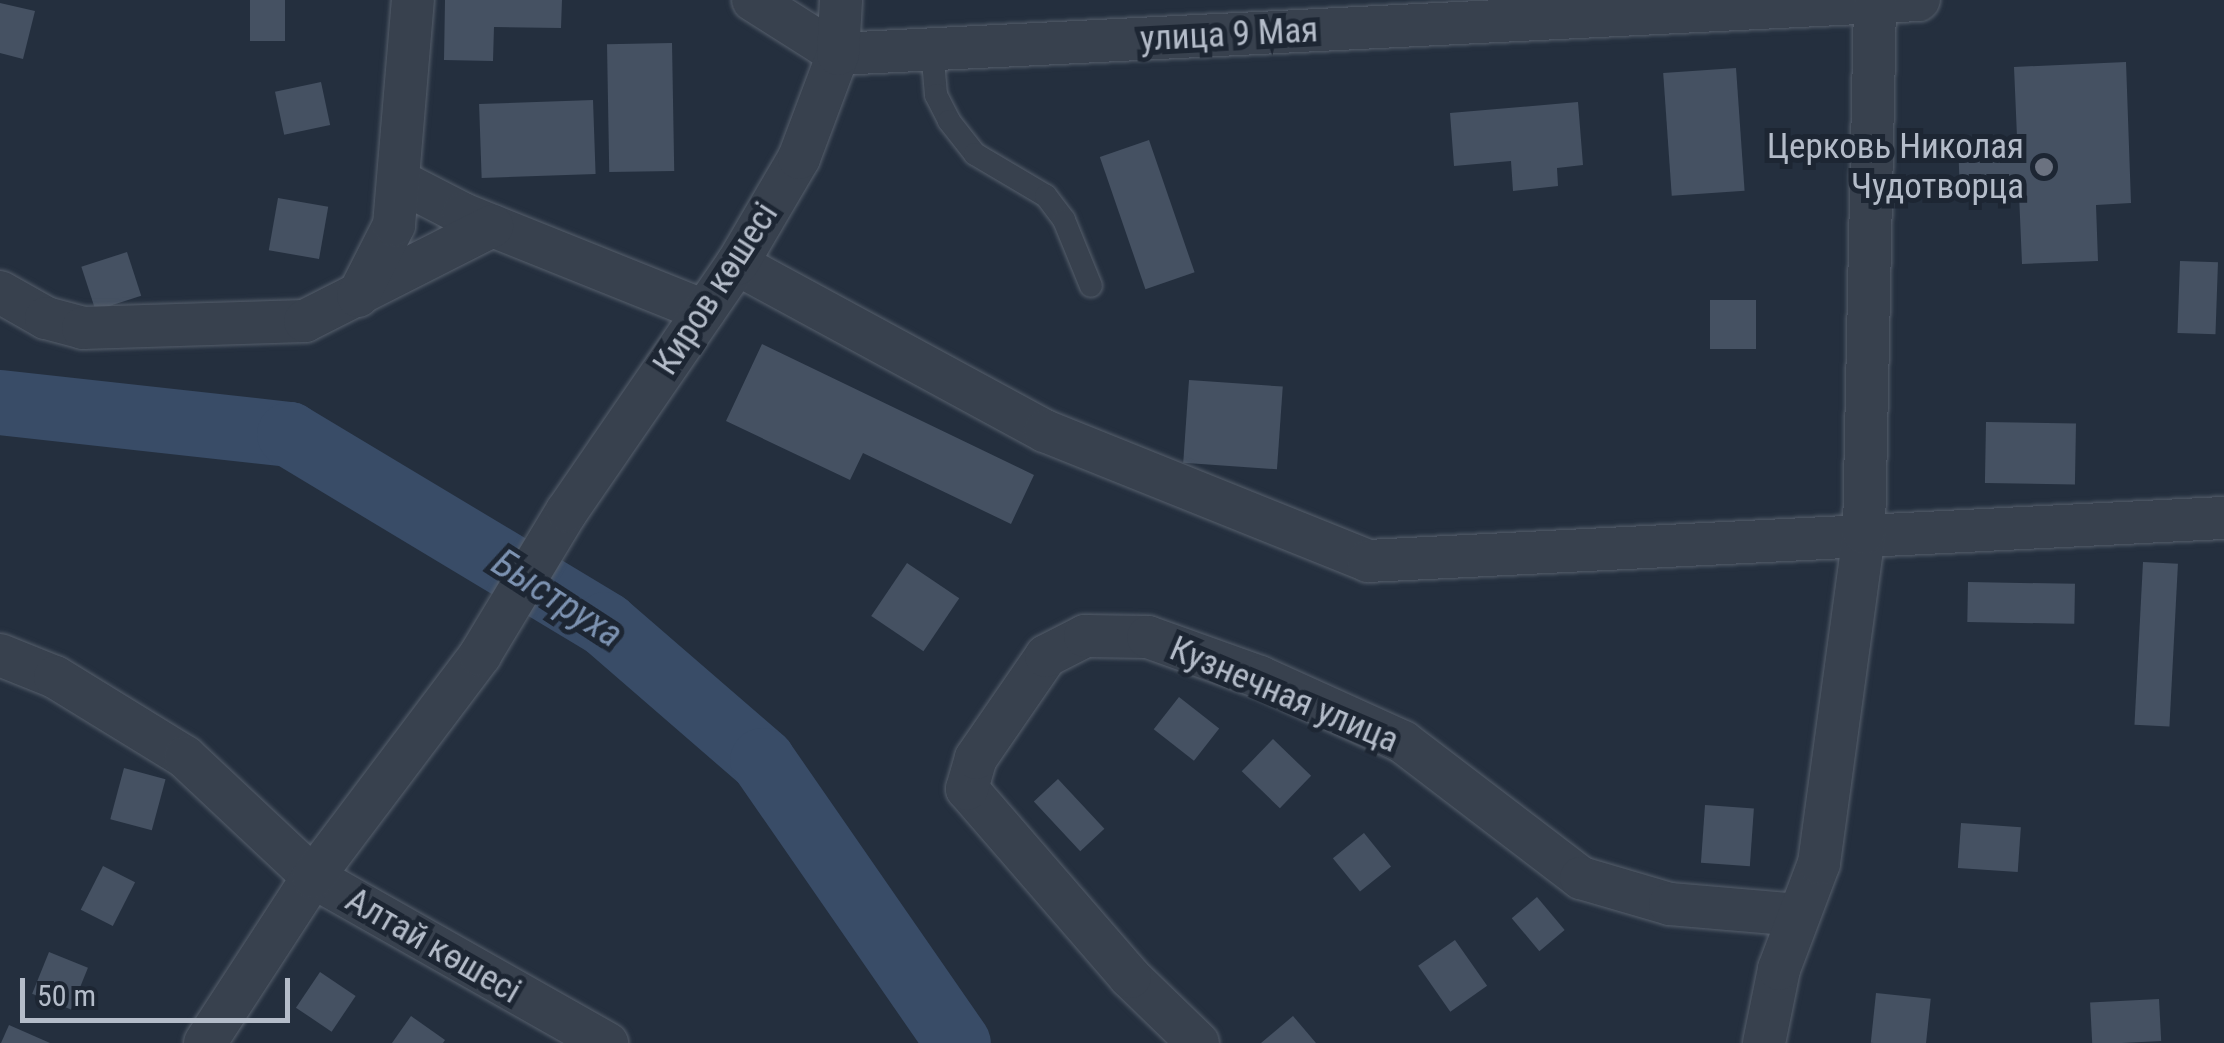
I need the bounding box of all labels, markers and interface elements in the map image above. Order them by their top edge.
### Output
street label: улица 9 Мая [1139,9,1319,61]
place label: Церковь Николая Чудотворца [1767,126,2024,208]
marker: Церковь Николая Чудотворца [2033,156,2055,178]
street label: Киров көшесі [645,195,787,383]
water label: Быструха [484,540,630,658]
street label: Кузнечная улица [1163,628,1405,762]
street label: Алтай көшесі [338,879,528,1013]
scale bar [25,958,295,1020]
text: 50 m [37,978,96,1013]

